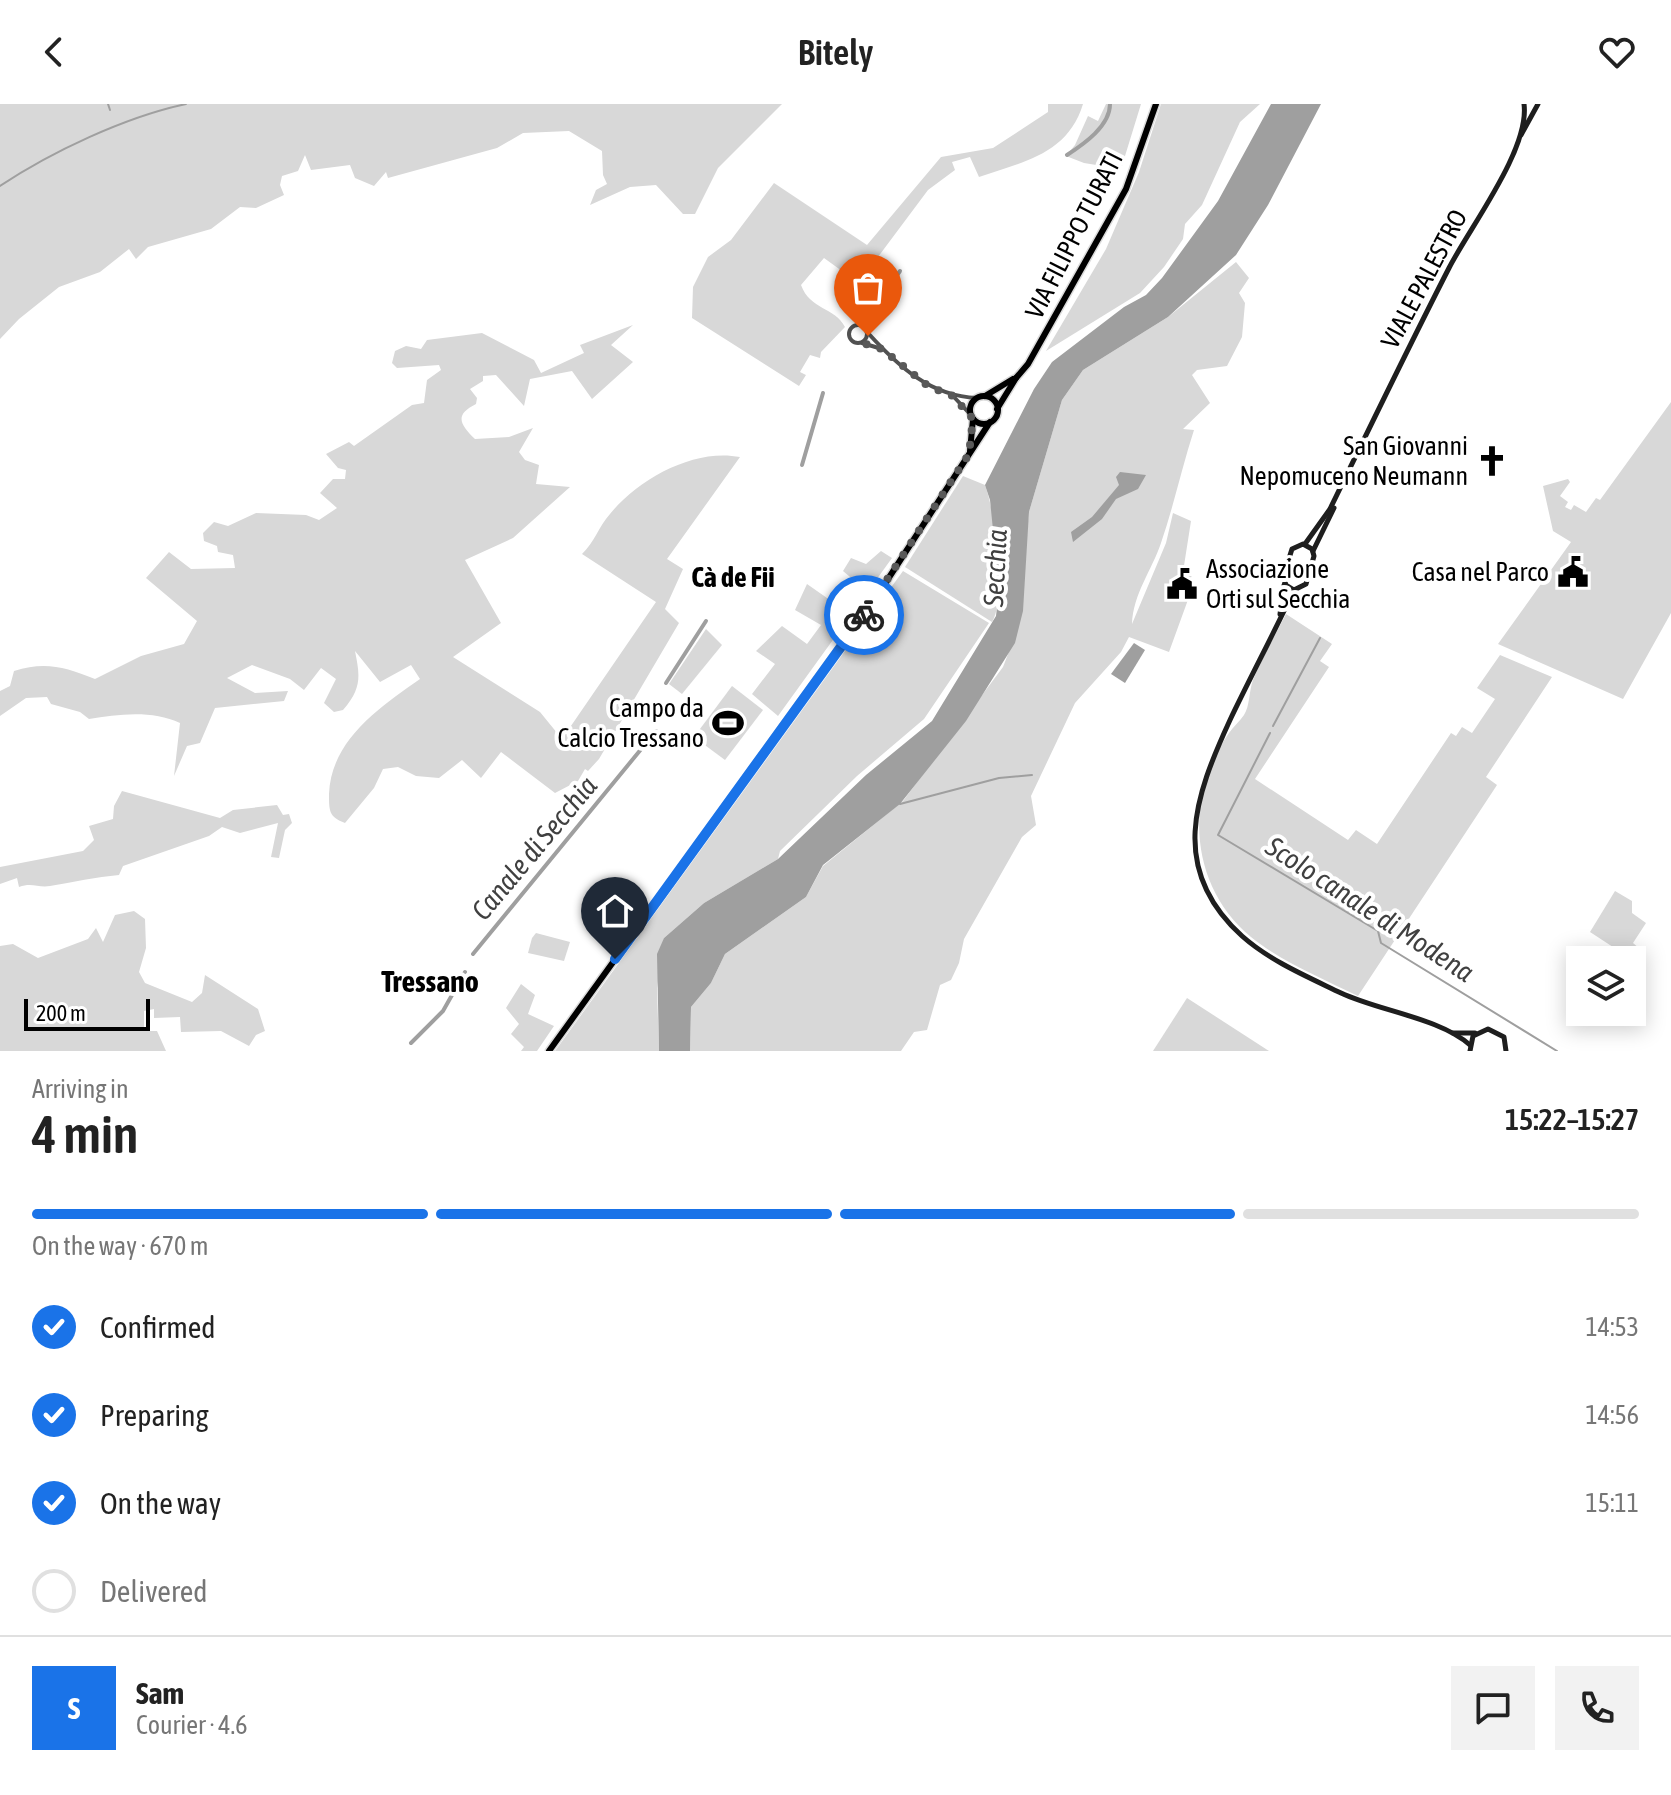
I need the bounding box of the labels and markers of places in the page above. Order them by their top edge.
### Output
pin [834,254,902,336]
place label: San Giovanni Nepomuceno Neumann [1239,431,1468,491]
church icon: San Giovanni Nepomuceno Neumann [1475,444,1509,478]
place label: Associazione Orti sul Secchia [1206,554,1350,614]
public building icon: Casa nel Parco [1556,555,1590,589]
place label: Casa nel Parco [1412,557,1549,587]
public building icon: Associazione Orti sul Secchia [1165,567,1199,601]
place label: Campo da Calcio Tressano [558,693,704,753]
sports icon: Campo da Calcio Tressano [711,706,745,740]
pin [581,877,649,959]

